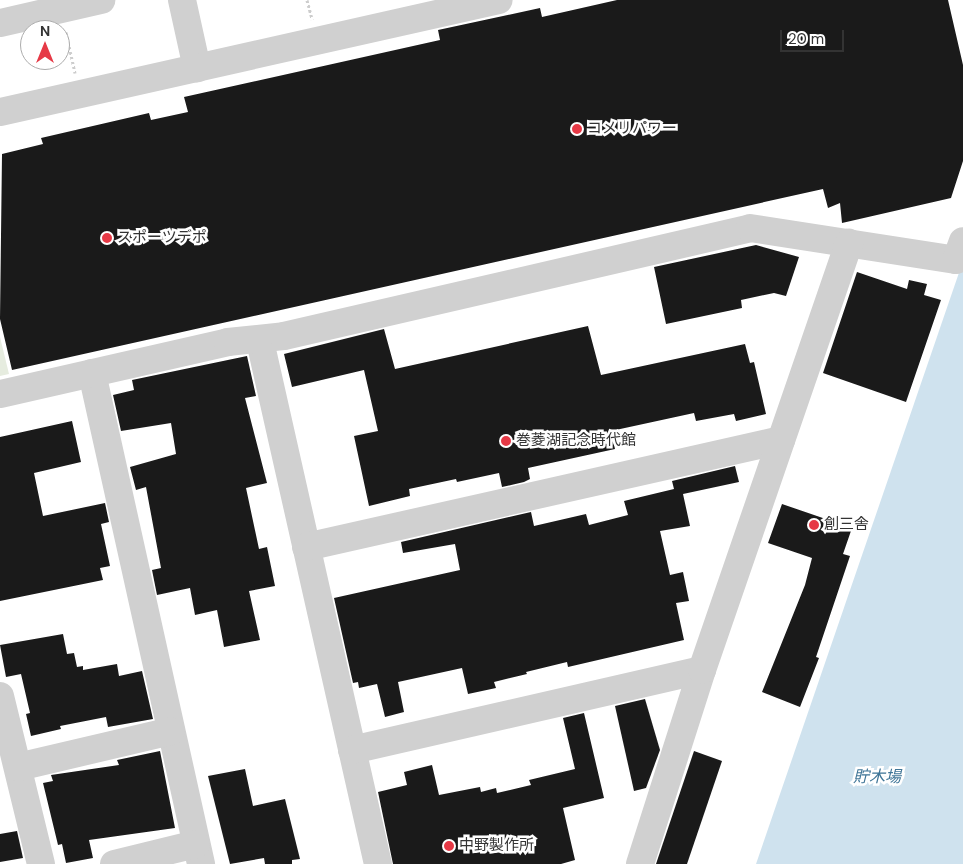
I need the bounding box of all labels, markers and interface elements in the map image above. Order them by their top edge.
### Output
north arrow [20,20,70,70]
scale bar [783,20,847,52]
text: N [40,22,50,40]
text: 20 m [788,29,824,49]
place label: コメリパワー [587,120,677,138]
marker: コメリパワー [571,123,583,135]
place label: スポーツデポ [117,229,207,247]
marker: スポーツデポ [101,232,113,244]
place label: 巻菱湖記念時代館 [516,432,636,450]
marker: 巻菱湖記念時代館 [500,435,512,447]
place label: 創三舎 [824,516,869,534]
marker: 創三舎 [808,519,820,531]
water label: 貯木場 [853,767,901,787]
place label: 中野製作所 [459,837,534,855]
marker: 中野製作所 [443,840,455,852]

